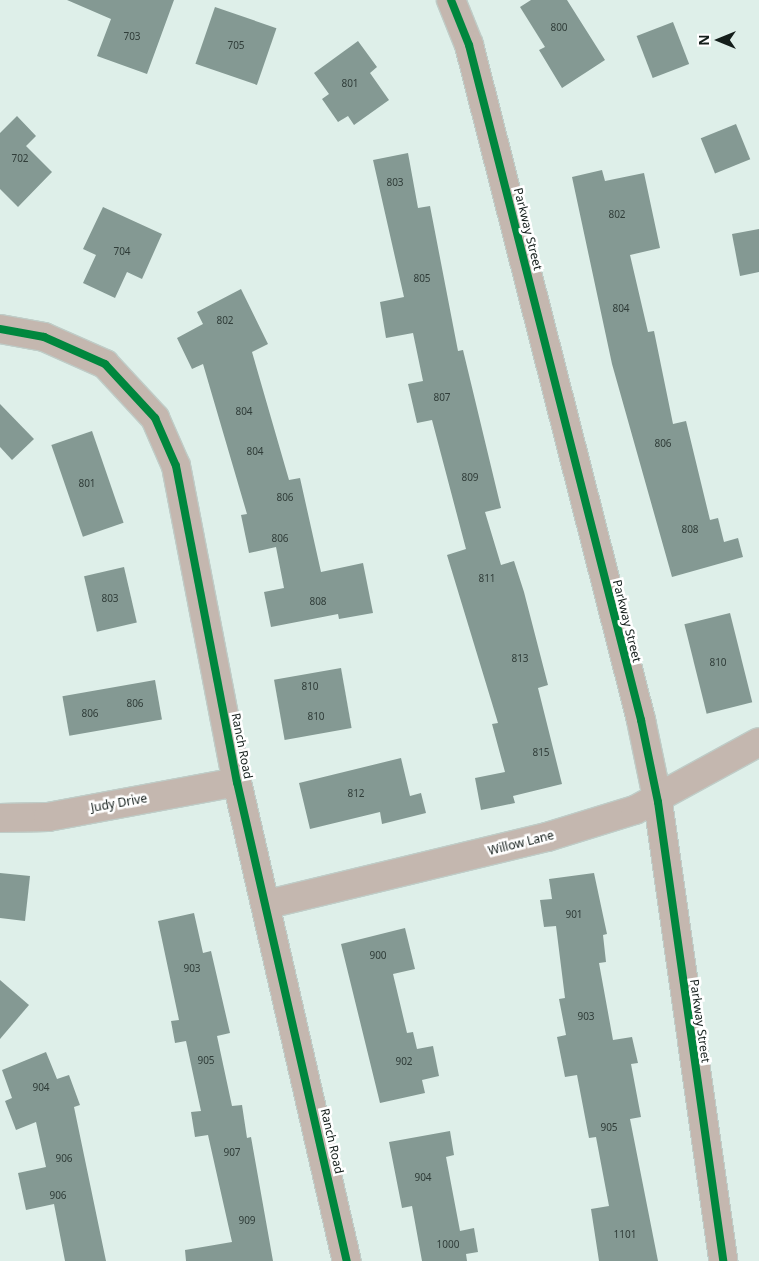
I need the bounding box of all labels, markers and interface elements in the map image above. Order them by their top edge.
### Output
north arrow [694,15,744,65]
house number: 800 [550,22,568,34]
house number: 703 [123,31,141,43]
text: N [694,34,713,46]
house number: 705 [227,40,245,52]
house number: 801 [341,78,359,90]
house number: 702 [11,153,29,165]
house number: 803 [386,177,404,189]
street label: Parkway Street [511,186,545,272]
house number: 802 [608,209,626,221]
house number: 704 [113,246,131,258]
house number: 805 [413,273,431,285]
house number: 804 [612,303,630,315]
house number: 802 [216,315,234,327]
house number: 807 [433,392,451,404]
house number: 804 [235,406,253,418]
house number: 806 [654,438,672,450]
house number: 804 [246,446,264,458]
house number: 809 [461,472,479,484]
house number: 801 [78,478,96,490]
house number: 806 [276,492,294,504]
house number: 808 [681,524,699,536]
house number: 806 [271,533,289,545]
house number: 811 [478,573,496,585]
street label: Parkway Street [610,578,644,664]
house number: 803 [101,593,119,605]
house number: 808 [309,596,327,608]
house number: 813 [511,653,529,665]
house number: 810 [709,657,727,669]
house number: 810 [301,681,319,693]
house number: 806 [126,698,144,710]
house number: 806 [81,708,99,720]
house number: 810 [307,711,325,723]
street label: Ranch Road [229,712,255,780]
house number: 815 [532,747,550,759]
house number: 812 [347,788,365,800]
street label: Judy Drive [90,791,148,815]
street label: Willow Lane [487,828,555,858]
house number: 901 [565,909,583,921]
house number: 900 [369,950,387,962]
house number: 903 [183,963,201,975]
street label: Parkway Street [687,978,713,1064]
house number: 903 [577,1011,595,1023]
house number: 905 [197,1055,215,1067]
house number: 902 [395,1056,413,1068]
house number: 904 [32,1082,50,1094]
street label: Ranch Road [317,1107,347,1175]
house number: 905 [600,1122,618,1134]
house number: 907 [223,1147,241,1159]
house number: 906 [55,1153,73,1165]
house number: 904 [414,1172,432,1184]
house number: 906 [49,1190,67,1202]
house number: 909 [238,1215,256,1227]
house number: 1101 [614,1229,636,1241]
house number: 1000 [437,1239,459,1251]

